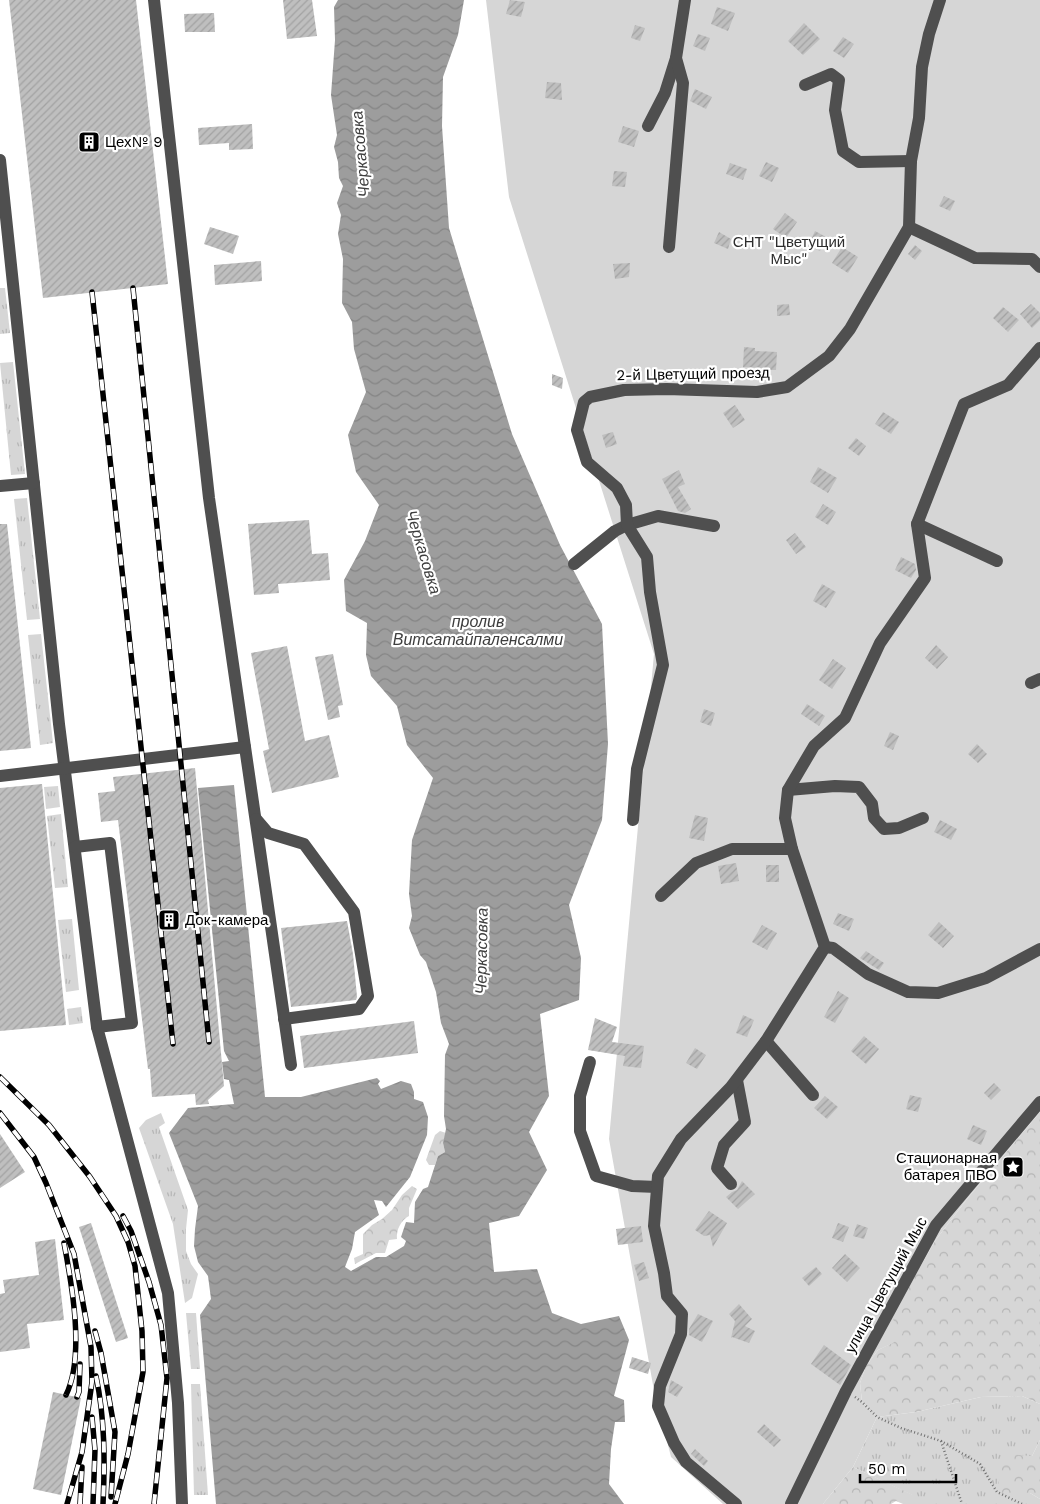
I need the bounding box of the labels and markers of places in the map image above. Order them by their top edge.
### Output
building icon: Цех№ 9 [77,130,101,154]
place label: Цех№ 9 [105,133,162,151]
building icon: Док-камера [157,908,181,932]
place label: Док-камера [185,911,269,929]
place label: Стационарная батарея ПВО [896,1149,997,1184]
place icon: Стационарная батарея ПВО [1001,1155,1025,1179]

